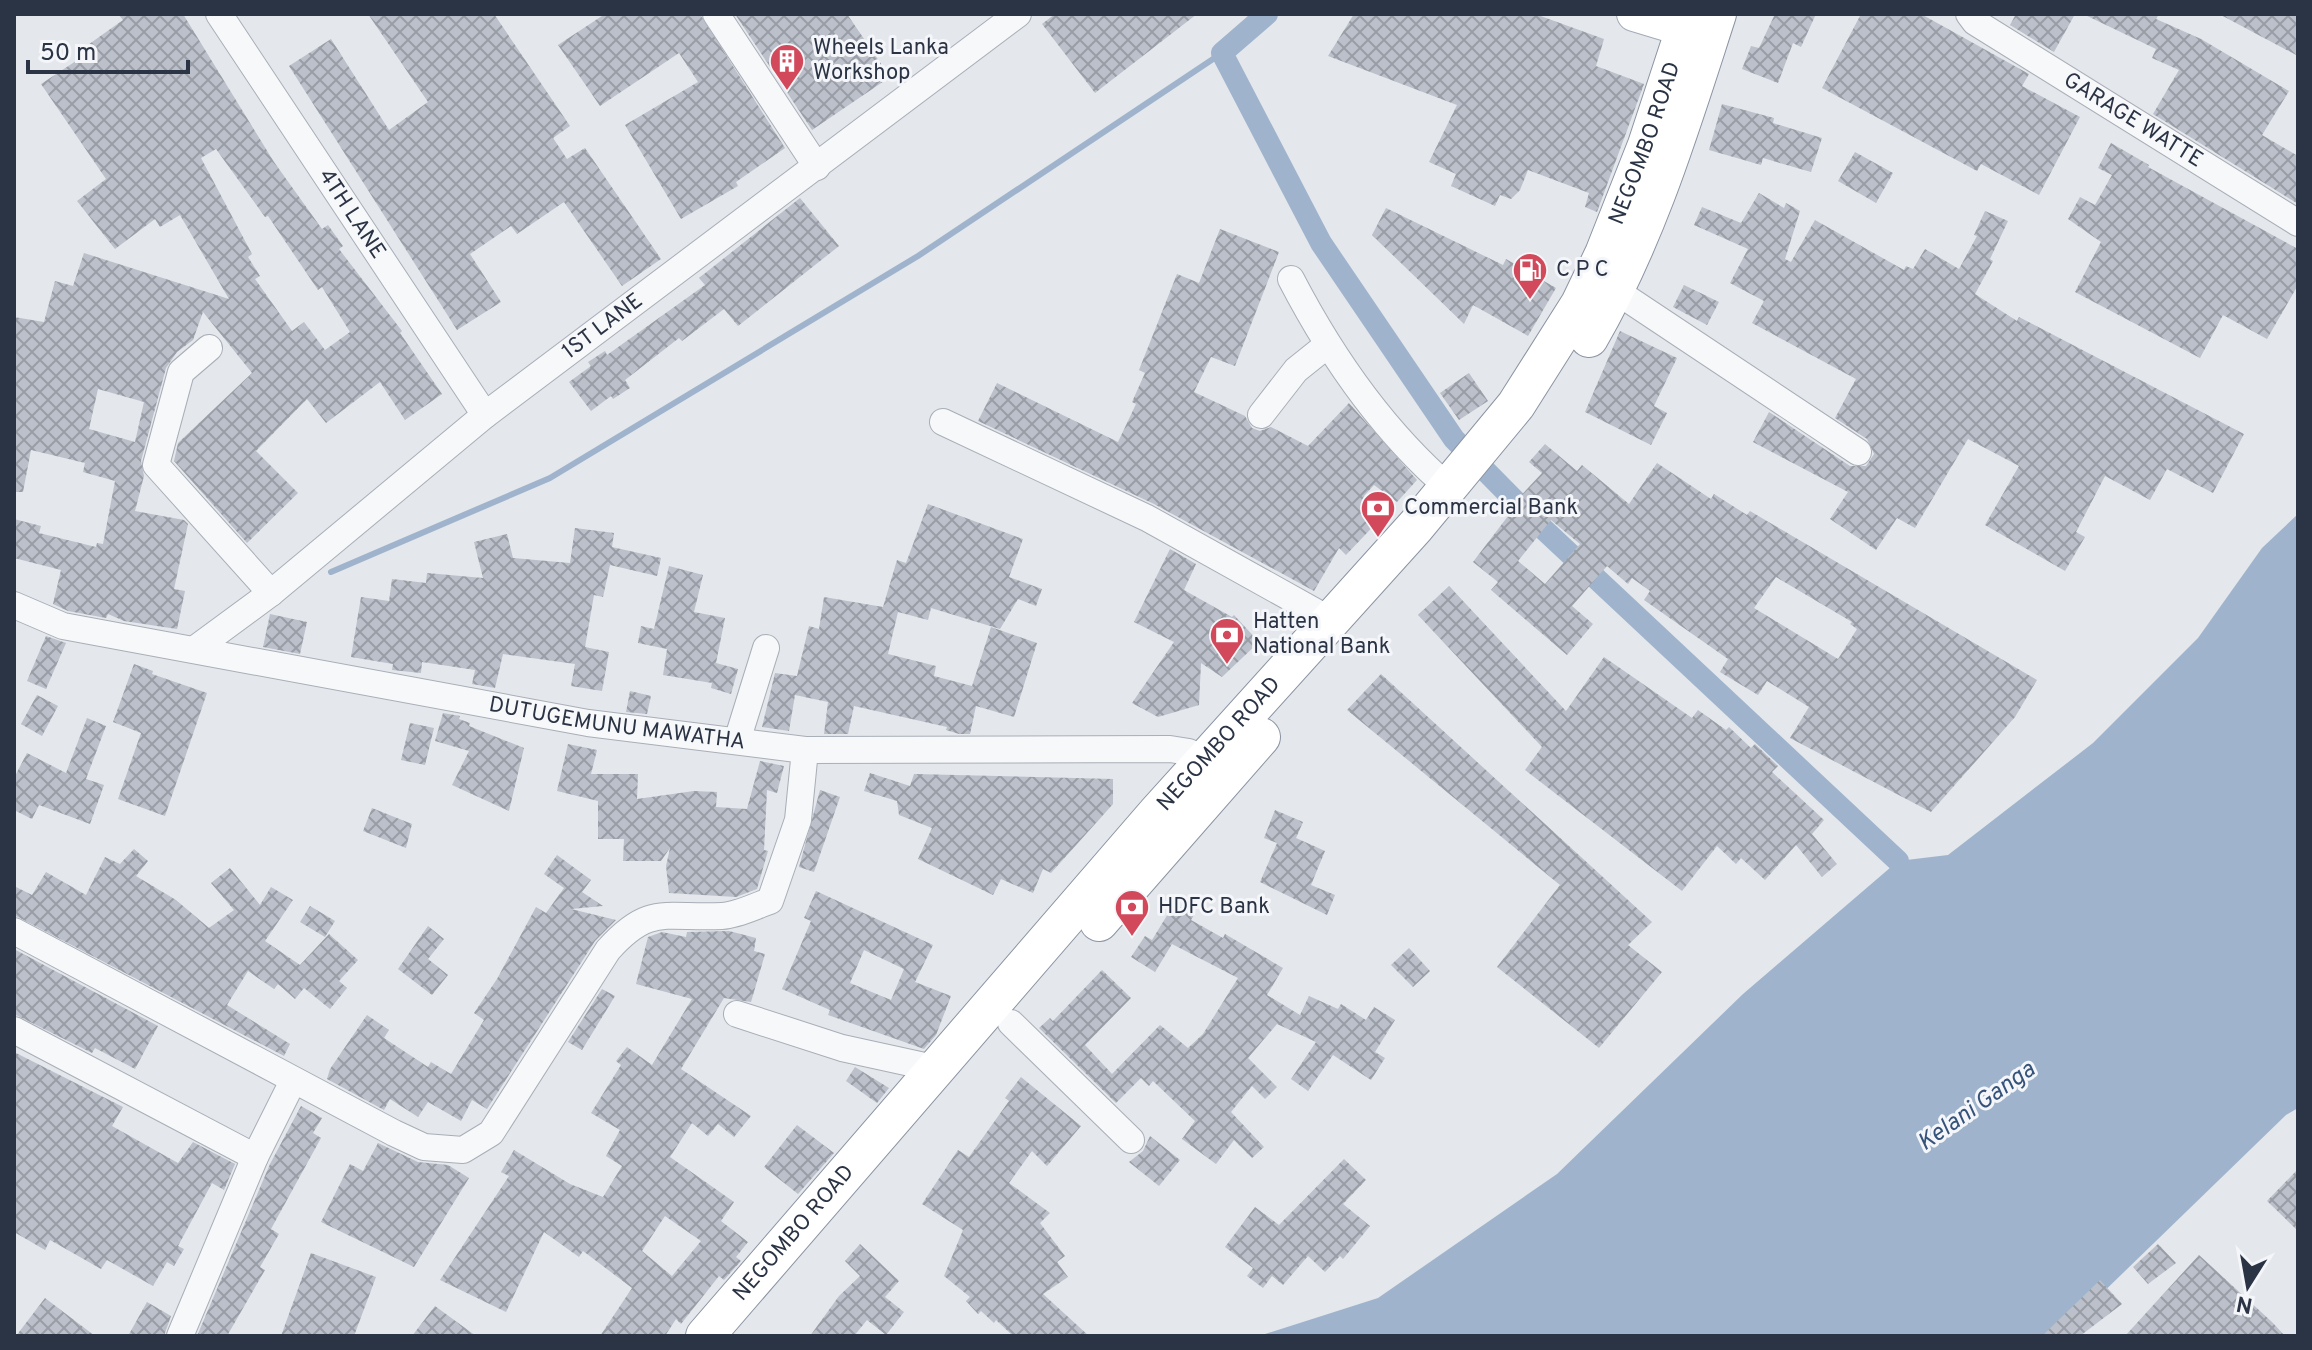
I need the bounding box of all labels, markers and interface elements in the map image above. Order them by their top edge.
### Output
scale bar [28,24,188,74]
place label: Wheels Lanka Workshop [813,35,949,87]
text: 50 m [40,39,96,69]
building icon: Wheels Lanka Workshop [768,42,806,92]
street label: NEGOMBO ROAD [1603,58,1687,229]
street label: GARAGE WATTE [2058,67,2208,174]
street label: 4TH LANE [312,164,391,264]
fuel station icon: C P C [1511,251,1549,301]
place label: C P C [1556,257,1609,284]
street label: 1ST LANE [557,287,648,366]
bank icon: Commercial Bank [1359,489,1397,539]
place label: Commercial Bank [1404,495,1578,522]
place label: Hatten National Bank [1253,609,1390,661]
bank icon: Hatten National Bank [1208,616,1246,666]
street label: NEGOMBO ROAD [1152,671,1287,817]
street label: DUTUGEMUNU MAWATHA [487,691,747,756]
bank icon: HDFC Bank [1113,888,1151,938]
place label: HDFC Bank [1158,894,1270,921]
water label: Kelani Ganga [1912,1055,2042,1159]
street label: NEGOMBO ROAD [728,1159,860,1307]
north arrow [2208,1246,2288,1326]
text: N [2234,1288,2255,1318]

